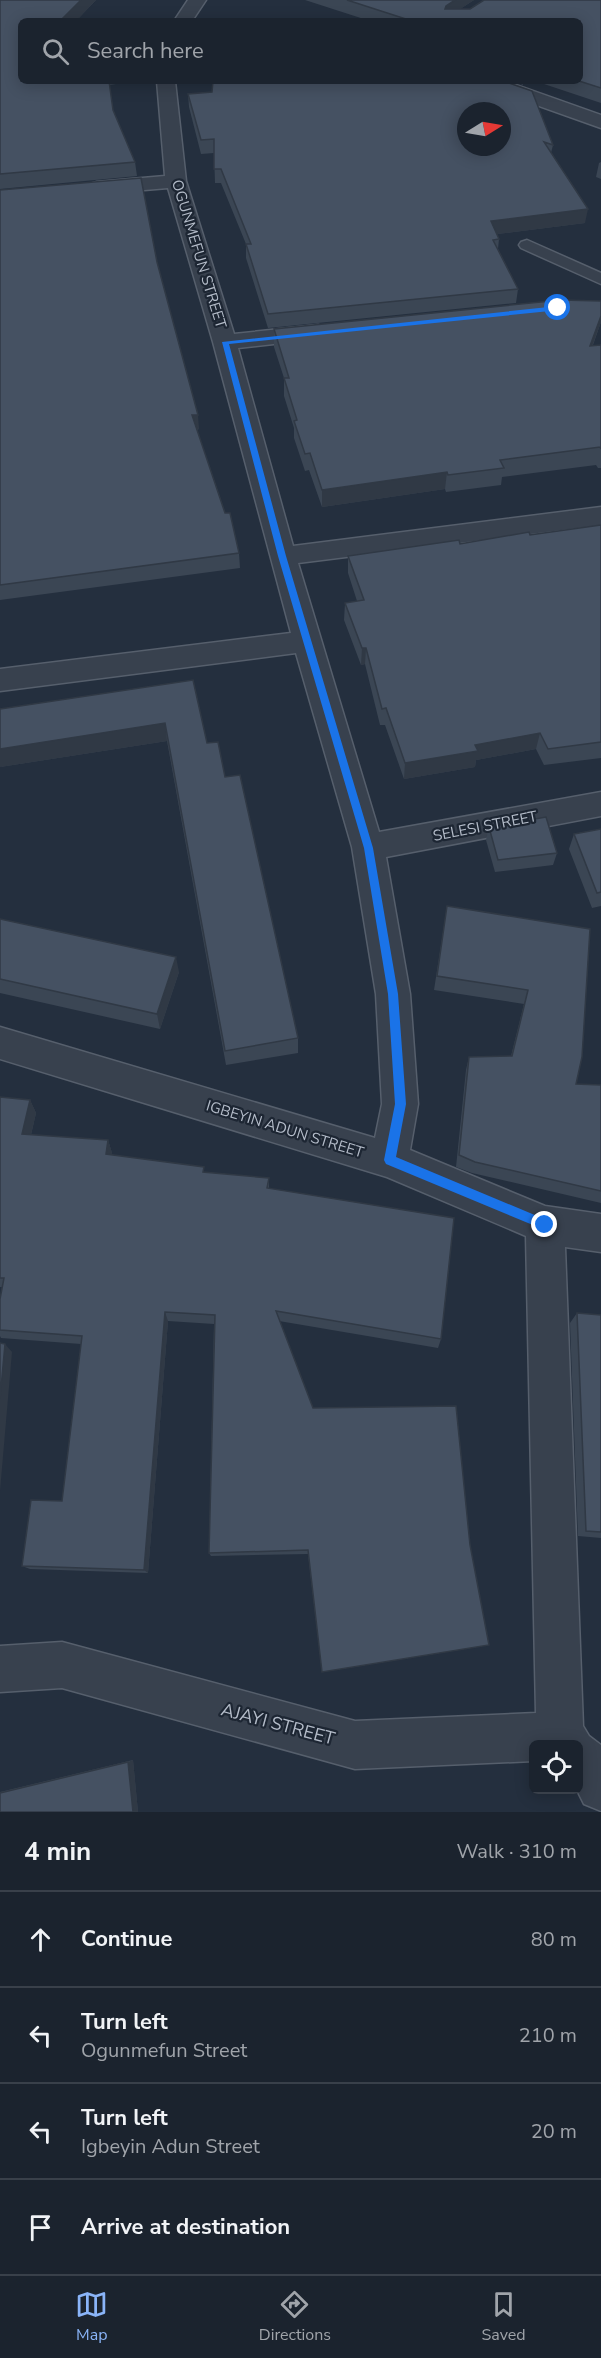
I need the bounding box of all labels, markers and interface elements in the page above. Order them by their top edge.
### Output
search box [18,18,583,84]
icon: search [39,35,72,68]
text: Search here [87,36,204,66]
north arrow [457,102,511,156]
street label: OGUNMEFUN STREET [167,177,231,331]
route start [544,294,570,320]
street label: SELESI STREET [431,806,539,846]
street label: IGBEYIN ADUN STREET [204,1095,366,1163]
route end [531,1211,557,1237]
street label: AJAYI STREET [218,1697,338,1751]
map controls [529,1740,583,1794]
button: locate [529,1740,583,1794]
text: 4 min [24,1834,91,1869]
text: Walk · 310 m [457,1838,577,1865]
icon: ahead [24,1923,57,1956]
text: Continue [81,1924,172,1954]
text: 80 m [531,1926,577,1953]
text: Turn left [81,2007,168,2037]
icon: left [24,2019,57,2052]
text: 210 m [519,2022,577,2049]
text: Ogunmefun Street [81,2037,247,2064]
text: Turn left [81,2103,168,2133]
icon: left [24,2115,57,2148]
text: 20 m [531,2118,577,2145]
text: Igbeyin Adun Street [81,2133,260,2160]
icon: arrive [24,2211,57,2244]
text: Arrive at destination [81,2212,290,2242]
tab: Map [75,2288,108,2346]
tab: Directions [259,2288,331,2346]
tab: Saved [482,2288,526,2346]

